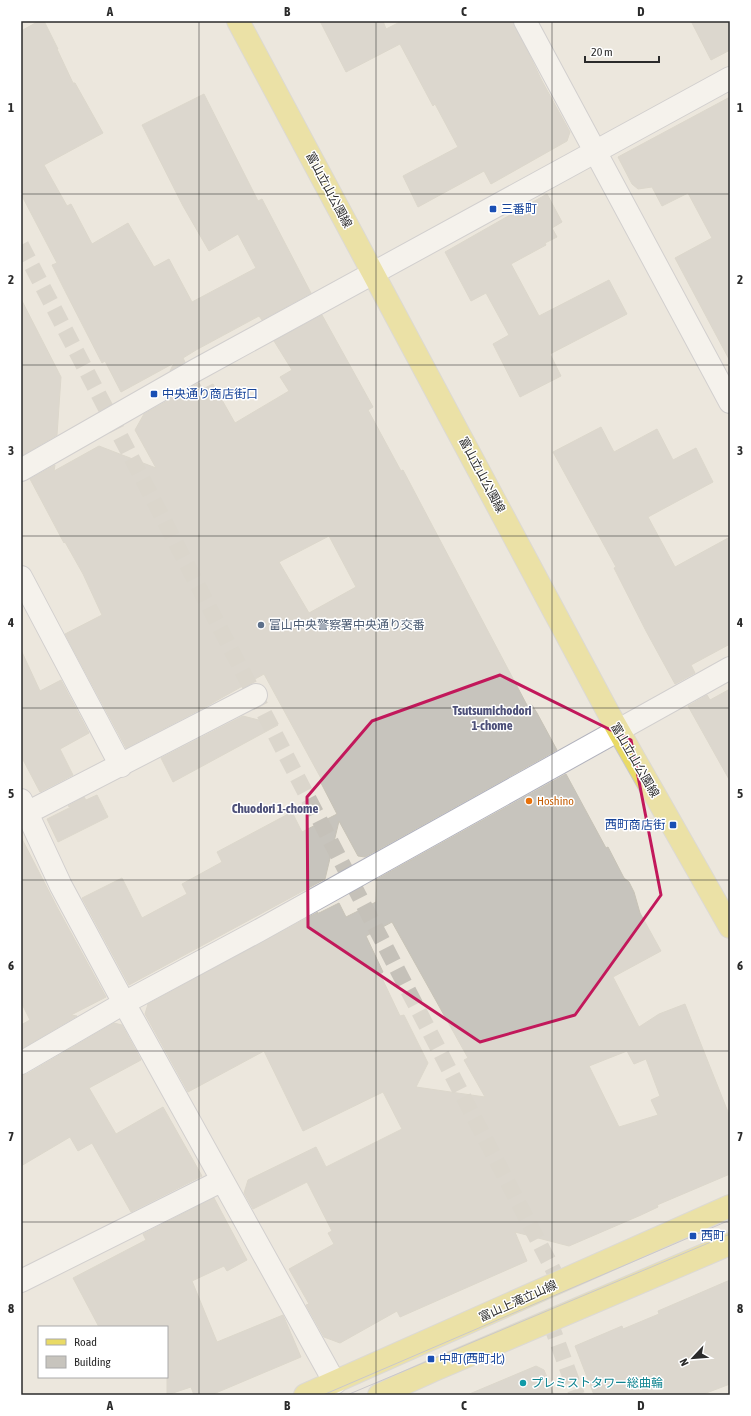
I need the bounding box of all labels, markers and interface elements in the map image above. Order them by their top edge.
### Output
text: A [106,4,114,19]
text: B [284,4,291,19]
text: C [461,4,467,19]
text: D [637,4,645,19]
scale bar [585,38,659,64]
text: 20 m [591,45,613,59]
text: 1 [8,100,14,115]
text: 1 [737,100,743,115]
street label: 富山立山公園線 [303,150,355,230]
place label: 三番町 [501,202,537,216]
marker: 三番町 [488,204,498,214]
text: 2 [8,272,14,287]
text: 2 [737,272,743,287]
place label: 中央通り商店街口 [162,387,258,401]
marker: 中央通り商店街口 [149,389,159,399]
street label: 富山立山公園線 [456,435,508,515]
text: 3 [8,443,14,458]
text: 3 [737,443,743,458]
text: 4 [7,615,14,630]
text: 4 [736,615,743,630]
place label: 富山中央警察署中央通り交番 [269,618,425,632]
marker: 富山中央警察署中央通り交番 [256,620,266,630]
district label: Tsutsumichodori 1-chome [452,703,532,733]
street label: 富山立山公園線 [608,720,662,800]
text: 5 [8,786,14,801]
text: 5 [737,786,743,801]
place label: Hoshino [537,794,574,808]
marker: Hoshino [524,796,534,806]
district label: Chuodori 1-chome [232,801,318,816]
place label: 西町商店街 [605,818,665,832]
marker: 西町商店街 [668,820,678,830]
text: 6 [8,958,14,973]
text: 6 [737,958,743,973]
text: 7 [8,1129,14,1144]
text: 7 [737,1129,743,1144]
place label: 西町 [701,1229,725,1243]
marker: 西町 [688,1231,698,1241]
street label: 富山上滝立山線 [477,1278,559,1324]
text: 8 [8,1301,14,1316]
text: 8 [737,1301,743,1316]
legend [38,1326,168,1378]
text: Road [74,1335,97,1349]
north arrow [673,1338,713,1378]
place label: 中町(西町北) [439,1352,505,1366]
marker: 中町(西町北) [426,1354,436,1364]
text: Building [74,1355,112,1369]
text: N [677,1357,691,1368]
place label: プレミストタワー総曲輪 [531,1376,663,1390]
marker: プレミストタワー総曲輪 [518,1378,528,1388]
text: A [106,1398,114,1413]
text: B [284,1398,291,1413]
text: C [461,1398,467,1413]
text: D [637,1398,645,1413]

